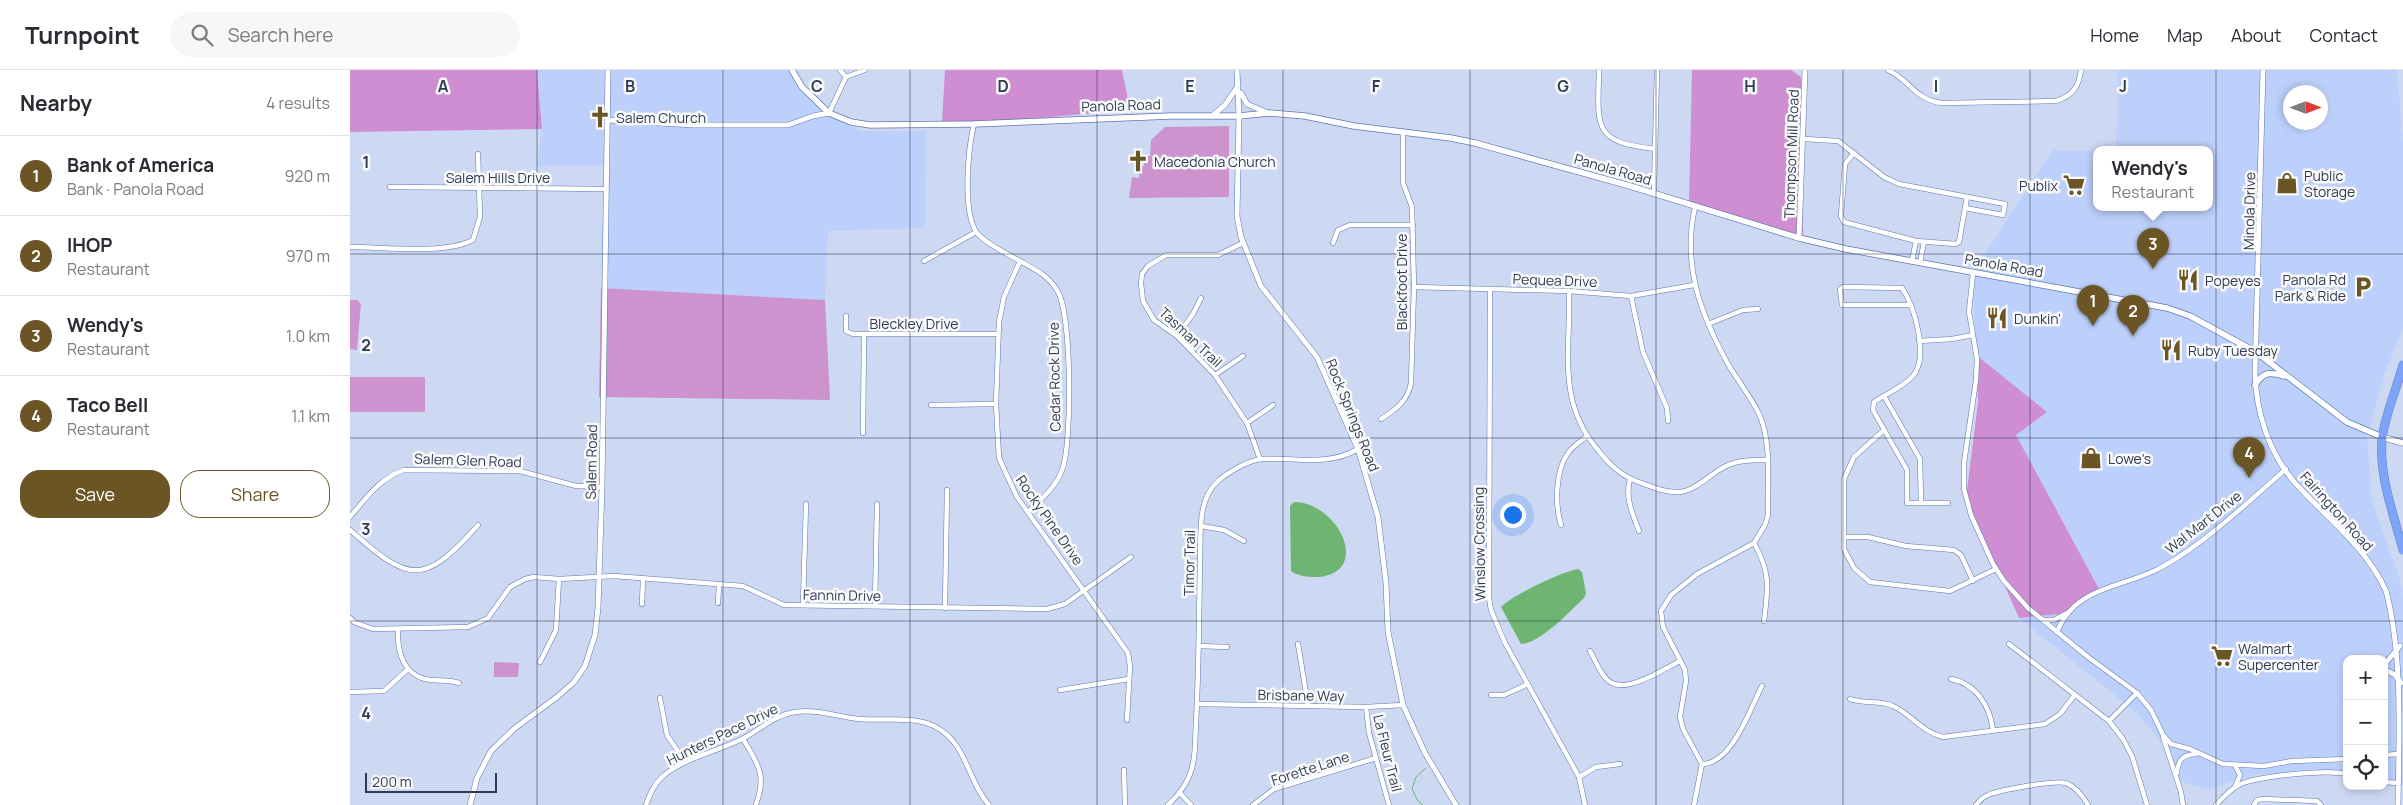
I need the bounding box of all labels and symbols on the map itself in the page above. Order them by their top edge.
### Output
text: A [438,75,449,97]
text: B [625,75,635,97]
text: C [811,75,823,97]
text: D [997,75,1009,97]
text: E [1185,75,1195,97]
text: F [1372,75,1381,97]
text: G [1557,75,1569,97]
text: H [1744,75,1756,97]
text: I [1934,75,1938,97]
text: J [2119,75,2127,97]
north arrow [2283,85,2328,130]
street label: Thompson Mill Road [1779,89,1803,219]
street label: Panola Road [1081,94,1161,116]
church icon: Salem Church [587,104,613,130]
place label: Salem Church [616,108,706,127]
church icon: Macedonia Church [1125,148,1151,174]
street label: Panola Road [1572,149,1654,189]
text: 1 [362,151,370,173]
place label: Macedonia Church [1154,152,1276,171]
place label: Public Storage [2304,166,2355,201]
street label: Salem Hills Drive [446,168,550,187]
shop icon: Public Storage [2274,170,2300,196]
supermarket icon: Publix [2061,172,2087,198]
street label: Minola Drive [2239,172,2259,250]
place label: Publix [2019,176,2059,195]
pin: 3 [2137,228,2169,269]
street label: Blackfoot Drive [1392,234,1411,330]
street label: Panola Road [1963,249,2045,281]
restaurant icon: Popeyes [2175,267,2201,293]
street label: Pequea Drive [1512,269,1598,291]
place label: Panola Rd Park & Ride [2275,270,2346,305]
place label: Popeyes [2205,271,2261,290]
parking icon: Panola Rd Park & Ride [2350,274,2376,300]
pin: 1 [2077,285,2109,326]
pin: 2 [2117,295,2149,336]
street label: Tasman Trail [1155,303,1227,371]
restaurant icon: Dunkin' [1984,305,2010,331]
place label: Dunkin' [2014,309,2061,328]
street label: Bleckley Drive [870,314,958,333]
street label: Cedar Rock Drive [1044,322,1064,432]
text: 2 [361,334,371,356]
restaurant icon: Ruby Tuesday [2158,337,2184,363]
place label: Ruby Tuesday [2188,341,2278,360]
street label: Rock Springs Road [1322,356,1384,474]
street label: Salem Road [581,424,601,500]
pin: 4 [2233,437,2265,478]
shop icon: Lowe's [2078,445,2104,471]
street label: Salem Glen Road [414,449,522,471]
place label: Lowe's [2108,449,2151,468]
street label: Fairington Road [2296,467,2378,555]
street label: Rocky Pine Drive [1012,471,1088,569]
street label: Wal Mart Drive [2161,486,2245,558]
street label: Winslow Crossing [1469,487,1489,601]
your location [1500,502,1526,528]
text: 3 [361,518,371,540]
street label: Timor Trail [1179,530,1199,596]
street label: Fannin Drive [803,585,881,605]
place label: Walmart Supercenter [2238,639,2319,674]
supermarket icon: Walmart Supercenter [2209,643,2235,669]
street label: Brisbane Way [1257,685,1345,705]
street label: Hunters Pace Drive [663,699,781,769]
text: 4 [361,702,371,724]
street label: La Fleur Trail [1369,712,1407,794]
street label: Forette Lane [1269,746,1351,790]
scale bar [365,770,498,793]

